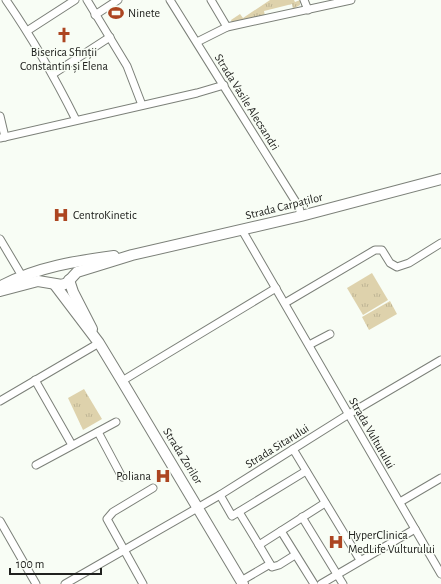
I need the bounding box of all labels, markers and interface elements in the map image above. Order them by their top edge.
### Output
sports icon: Ninete [107,4,125,22]
place label: Ninete [128,7,160,19]
church icon: Biserica Sfinții Constantin și Elena [55,26,73,44]
place label: Biserica Sfinții Constantin și Elena [20,46,108,74]
street label: Strada Vasile Alecsandri [212,52,282,152]
street label: Strada Carpaților [244,191,324,223]
hospital icon: CentroKinetic [52,206,70,224]
place label: CentroKinetic [73,209,137,221]
street label: Strada Vulturului [347,396,397,470]
street label: Strada Sitarului [243,422,311,470]
street label: Strada Zorilor [161,426,205,486]
hospital icon: Poliana [154,467,172,485]
place label: Poliana [116,470,151,482]
place label: HyperClinica MedLife Vulturului [348,529,435,555]
hospital icon: HyperClinica MedLife Vulturului [327,533,345,551]
scale bar [10,550,101,576]
text: 100 m [16,558,44,570]

